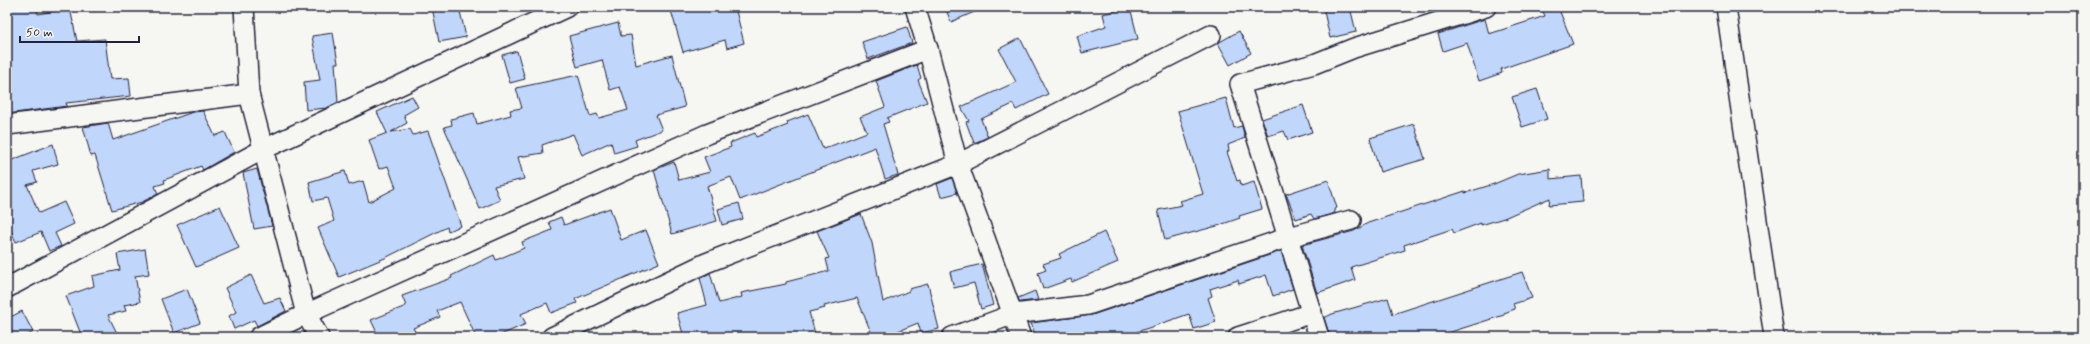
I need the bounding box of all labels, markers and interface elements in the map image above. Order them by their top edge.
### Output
scale bar [20,18,139,44]
text: 50 m [26,25,53,41]

